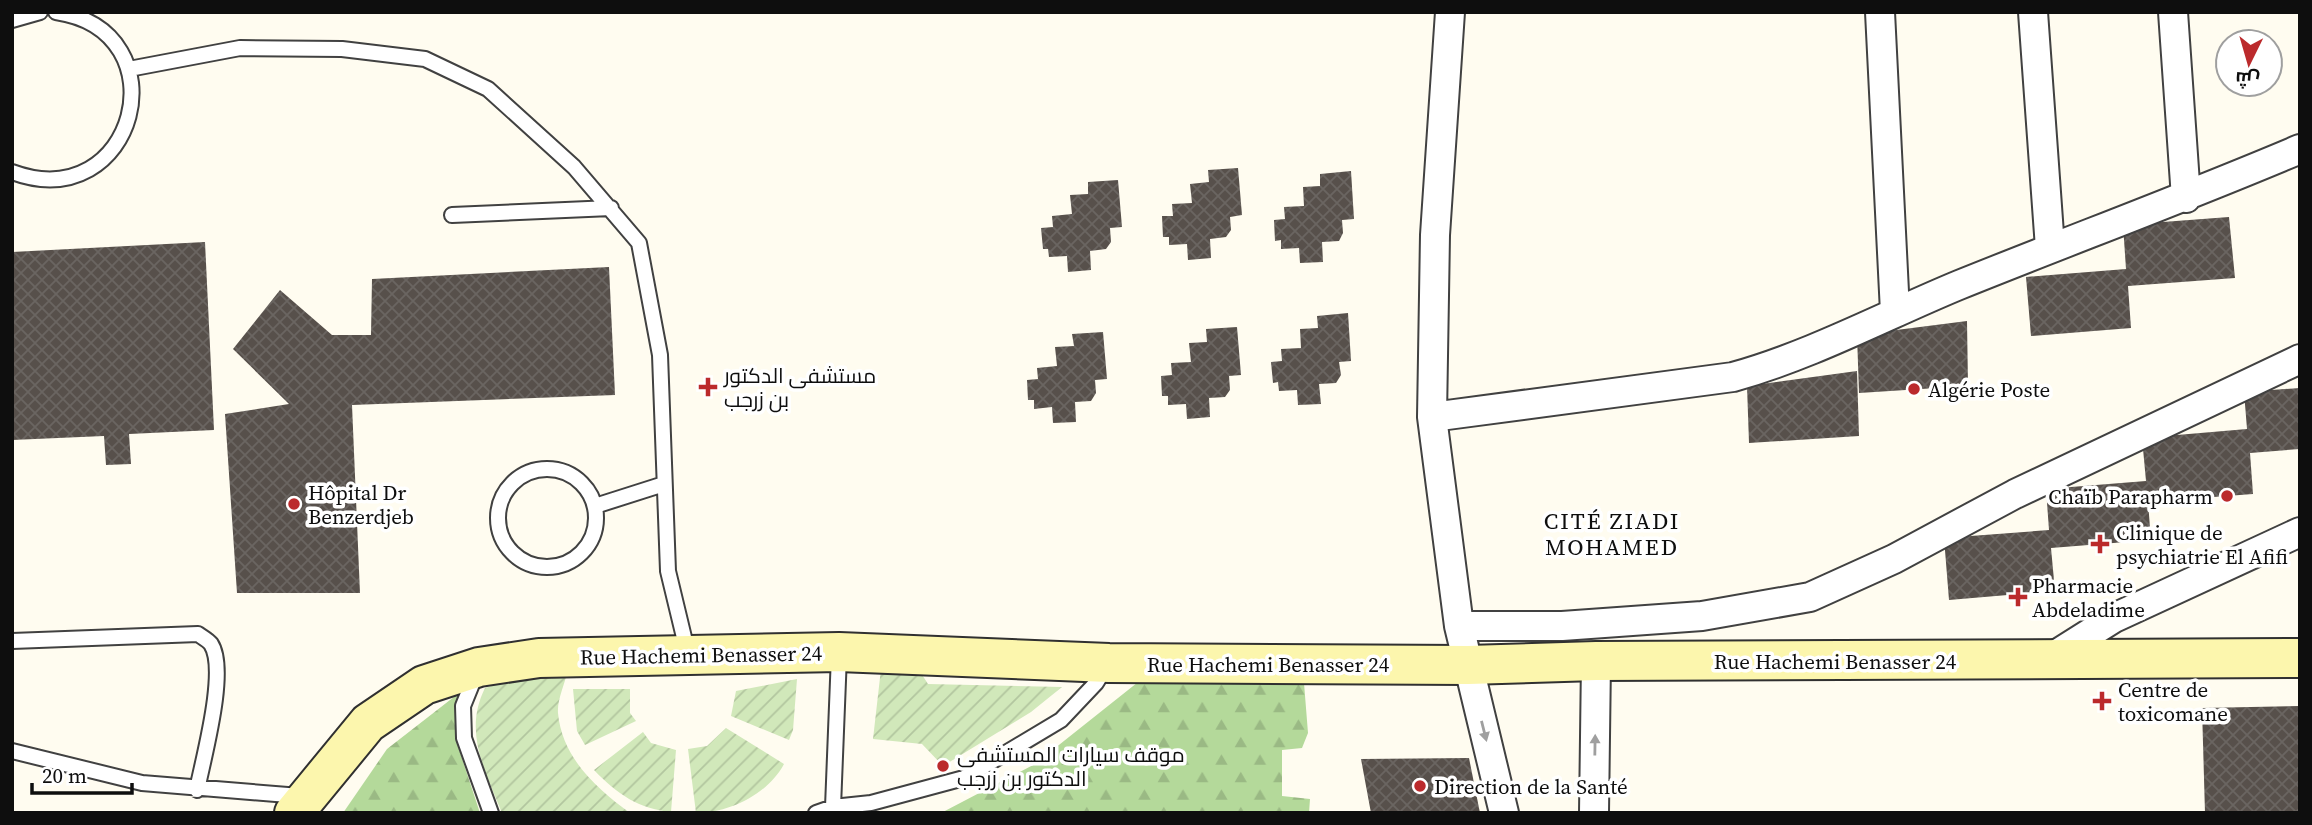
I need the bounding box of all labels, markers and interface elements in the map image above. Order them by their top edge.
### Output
north arrow [2214,28,2284,98]
text: ش [2234,66,2261,94]
place label: مستشفى الدكتور بن زرجب [723,361,876,414]
place label: Algérie Poste [1928,375,2050,404]
marker: مستشفى الدكتور بن زرجب [698,377,718,397]
marker: Algérie Poste [1906,381,1922,397]
place label: Hôpital Dr Benzerdjeb [308,478,414,531]
place label: Chaïb Parapharm [2048,482,2213,511]
marker: Chaïb Parapharm [2219,488,2235,504]
marker: Hôpital Dr Benzerdjeb [286,496,302,512]
district label: CITÉ ZIADI MOHAMED [1544,505,1680,563]
place label: Clinique de psychiatrie El Afifi [2116,518,2288,571]
marker: Clinique de psychiatrie El Afifi [2090,534,2110,554]
place label: Pharmacie Abdeladime [2032,571,2145,624]
marker: Pharmacie Abdeladime [2010,589,2026,605]
street label: Rue Hachemi Benasser 24 [580,638,823,672]
street label: Rue Hachemi Benasser 24 [1714,647,1957,676]
street label: Rue Hachemi Benasser 24 [1147,650,1390,679]
place label: Centre de toxicomane [2118,675,2228,728]
marker: Centre de toxicomane [2092,691,2112,711]
one-way arrow [1479,720,1490,742]
one-way arrow [1589,733,1601,755]
place label: موقف سيارات المستشفى الدكتور بن زرجب [957,740,1185,793]
scale bar [32,752,131,796]
marker: موقف سيارات المستشفى الدكتور بن زرجب [935,758,951,774]
text: 20 m [42,761,87,790]
place label: Direction de la Santé [1434,772,1628,801]
marker: Direction de la Santé [1412,778,1428,794]

